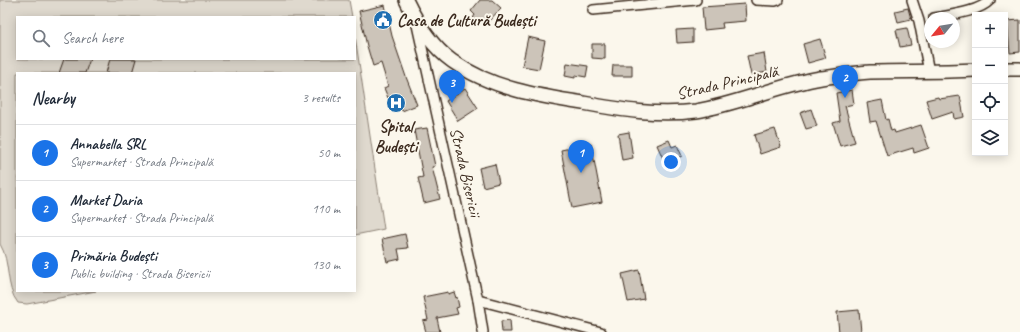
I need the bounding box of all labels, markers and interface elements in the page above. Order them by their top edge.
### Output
public building icon: Casa de Cultură Budești [372,9,394,31]
place label: Casa de Cultură Budești [397,10,538,31]
north arrow [924,12,960,48]
map controls [972,12,1008,156]
button: + [972,12,1008,48]
search box [16,16,356,60]
icon: search [30,27,52,49]
text: Search here [62,29,123,48]
button: − [972,48,1008,84]
street label: Strada Principală [674,60,781,104]
pin: 2 [832,65,858,98]
pin: 3 [439,70,465,103]
button: locate [972,84,1008,120]
text: Nearby [32,88,75,109]
text: 3 results [302,90,340,106]
hospital icon: Spital Budești [385,92,407,114]
place label: Spital Budești [375,116,420,157]
button: layers [972,120,1008,156]
street label: Strada Bisericii [445,126,486,220]
text: Annabella SRL [70,135,146,154]
pin: 1 [568,140,594,173]
text: 1 [42,145,48,161]
text: 50 m [318,145,340,161]
your location [661,152,681,172]
text: Supermarket · Strada Principală [70,154,213,170]
text: Market Daria [70,191,142,210]
text: 2 [42,201,48,217]
text: 110 m [312,201,340,217]
text: Supermarket · Strada Principală [70,210,213,226]
text: Primăria Budești [70,247,157,266]
text: 3 [42,257,48,273]
text: 130 m [312,257,340,273]
text: Public building · Strada Bisericii [70,266,210,282]

